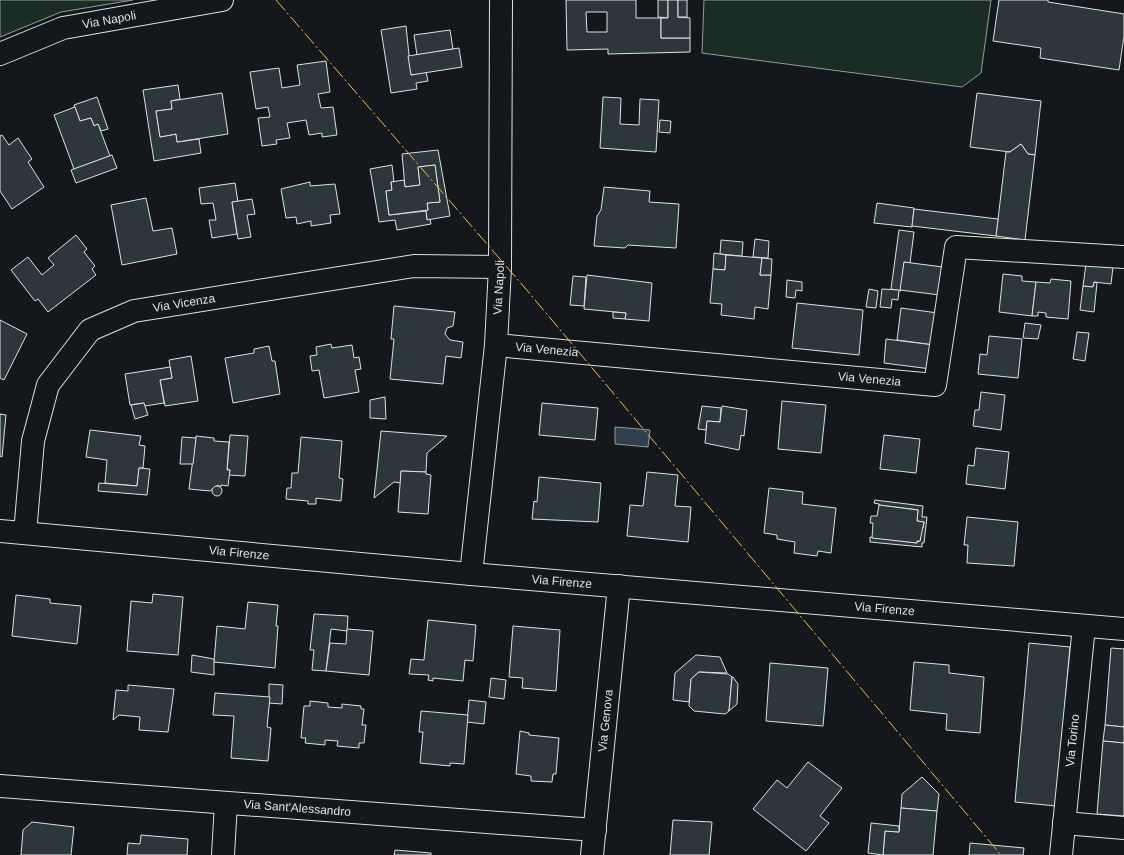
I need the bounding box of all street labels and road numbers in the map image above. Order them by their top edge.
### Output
street label: Via Napoli [81,8,137,32]
street label: Via Napoli [491,260,507,315]
street label: Via Vicenza [152,291,216,315]
street label: Via Venezia [515,340,579,359]
street label: Via Venezia [837,369,902,389]
street label: Via Firenze [208,543,270,563]
street label: Via Firenze [531,572,593,591]
street label: Via Firenze [854,599,916,618]
street label: Via Genova [595,689,616,753]
street label: Via Torino [1063,713,1082,768]
street label: Via Sant'Alessandro [243,797,352,819]

